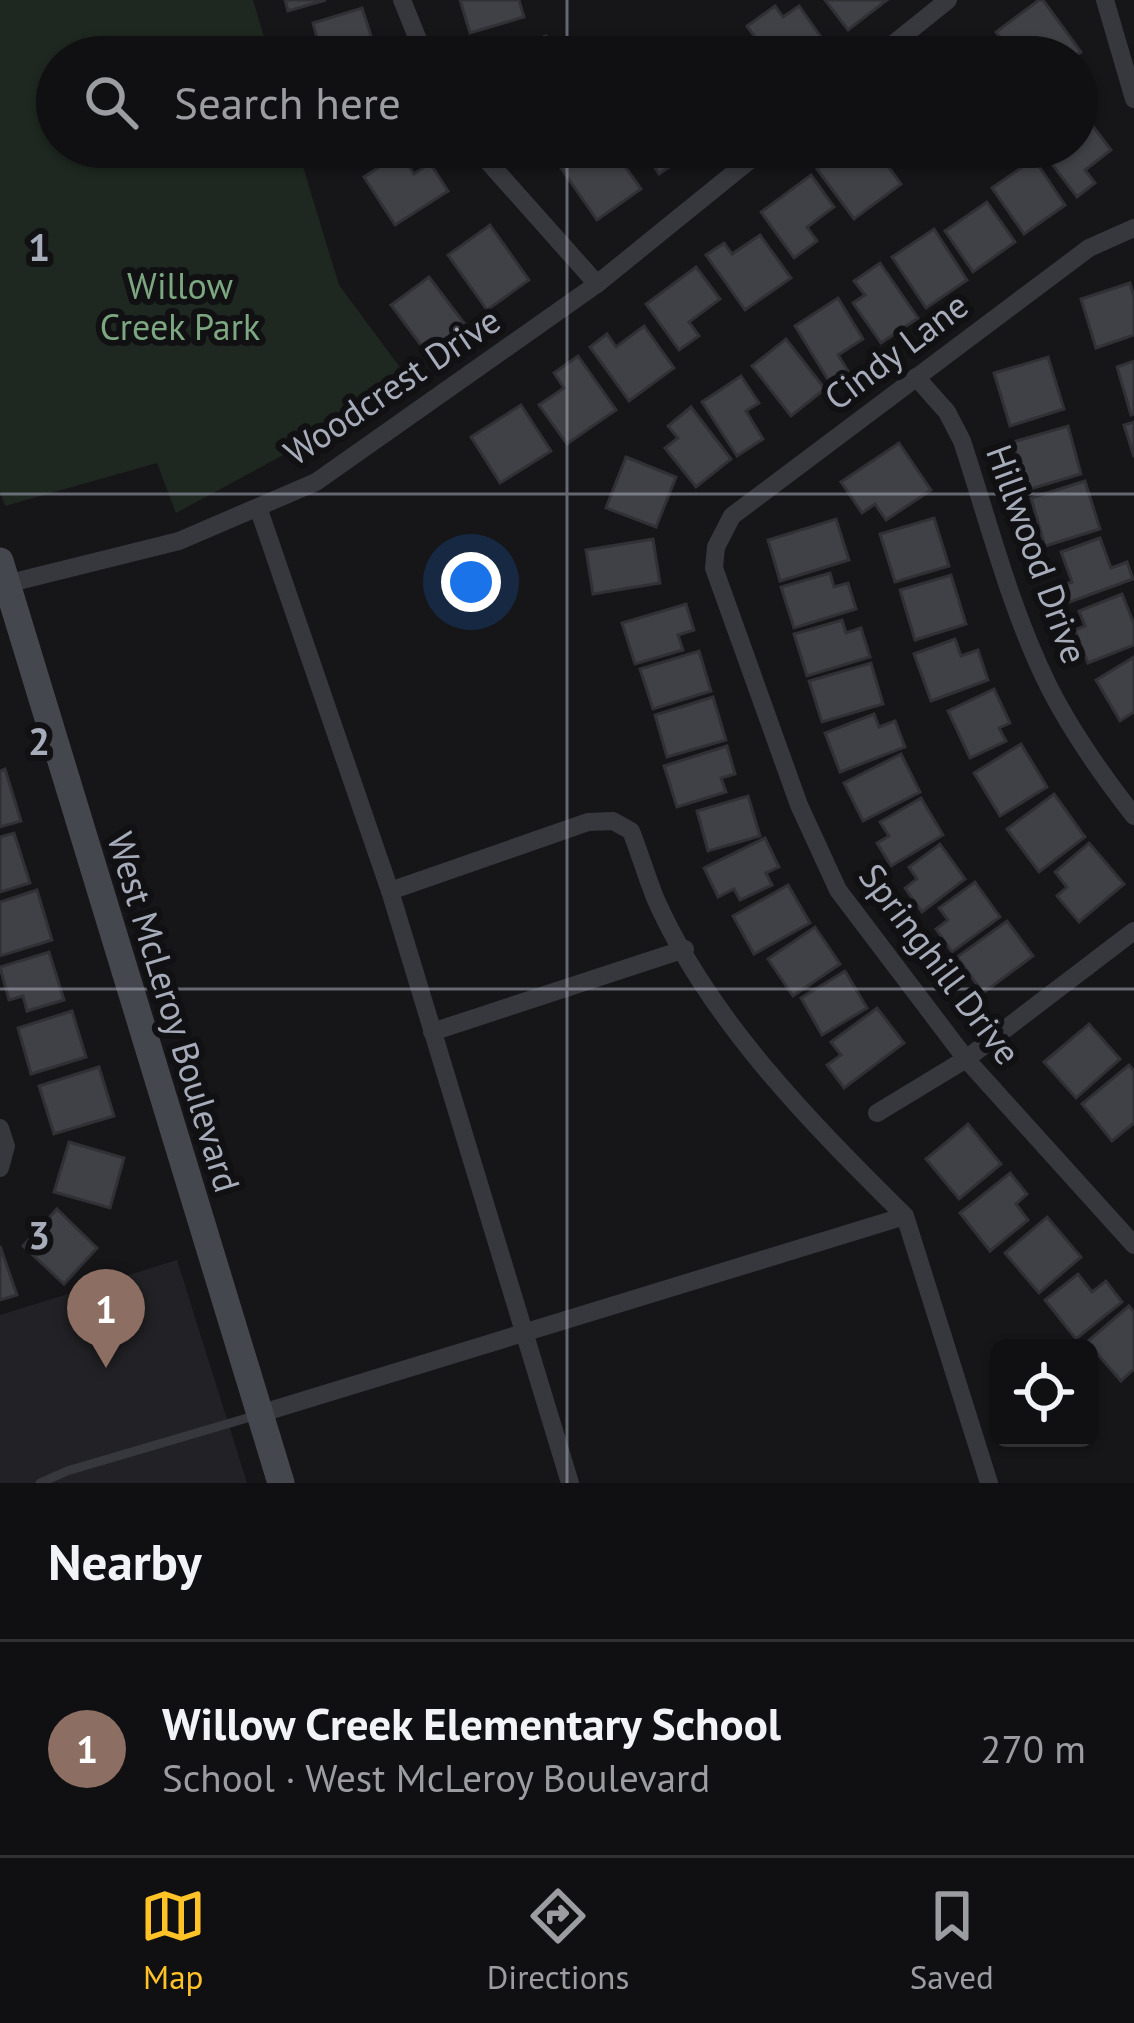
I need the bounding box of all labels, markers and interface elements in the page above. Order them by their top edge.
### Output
search box [36,36,1098,168]
icon: search [78,69,144,135]
text: Search here [174,73,401,131]
text: 1 [28,221,50,272]
park label: Willow Creek Park [100,262,260,350]
street label: Cindy Lane [814,281,977,420]
street label: Woodcrest Drive [275,296,509,475]
street label: Hillwood Drive [976,438,1099,670]
your location [441,552,501,612]
text: 2 [28,715,50,766]
street label: West McLeroy Boulevard [97,826,252,1197]
street label: Springhill Drive [849,854,1031,1074]
text: 3 [28,1209,50,1260]
pin: 1 [67,1269,145,1368]
map controls [990,1339,1098,1447]
button: locate [990,1339,1098,1447]
text: Nearby [48,1528,202,1594]
text: Willow Creek Elementary School [162,1694,781,1752]
text: 1 [76,1723,98,1774]
text: 270 m [980,1723,1086,1774]
text: School · West McLeroy Boulevard [162,1752,710,1803]
tab: Map [140,1883,206,1998]
tab: Directions [487,1883,629,1998]
tab: Saved [910,1883,994,1998]

